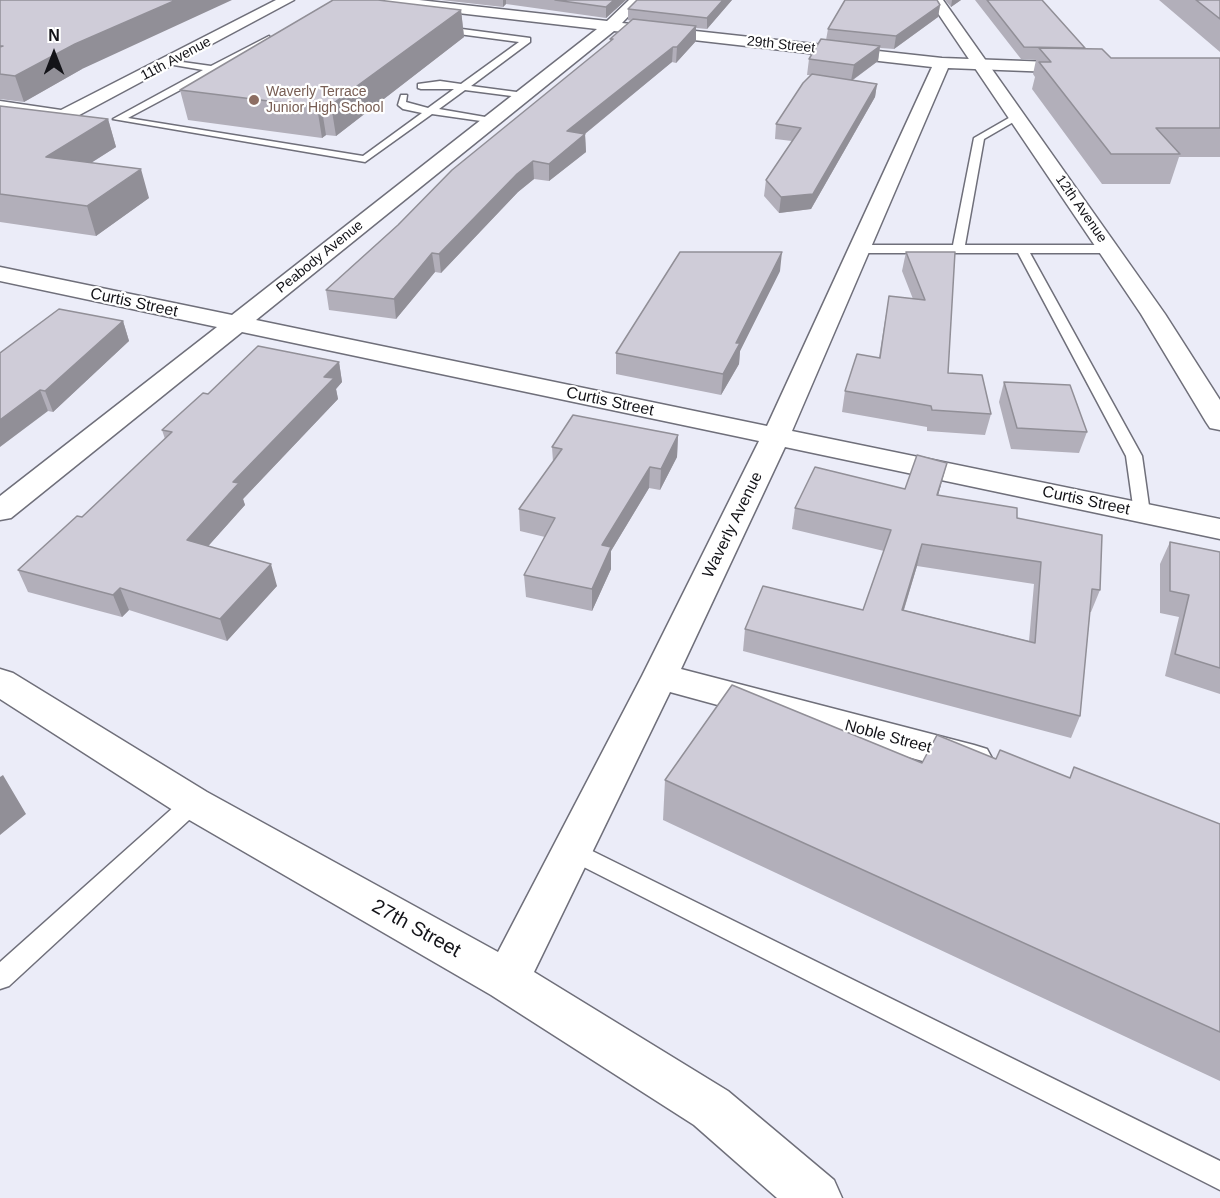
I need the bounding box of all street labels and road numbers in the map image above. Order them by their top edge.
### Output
street label: 11th Avenue [138,33,214,85]
street label: 29th Street [746,33,816,57]
street label: 12th Avenue [1052,172,1110,246]
street label: Peabody Avenue [273,217,367,297]
street label: Curtis Street [89,284,179,322]
street label: Curtis Street [565,383,655,421]
street label: Waverly Avenue [699,469,767,581]
street label: Curtis Street [1041,482,1131,520]
street label: Noble Street [843,716,933,758]
street label: 27th Street [367,895,465,963]

